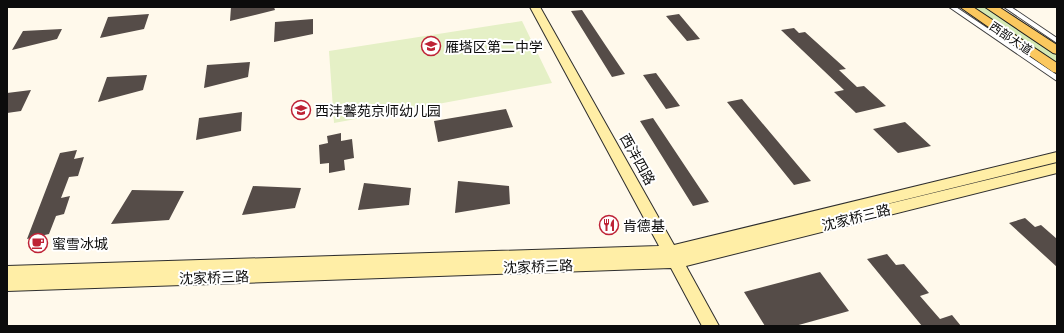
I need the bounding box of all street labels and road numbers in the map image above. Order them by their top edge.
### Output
street label: 西部大道 [986,18,1036,58]
street label: 西沣四路 [616,130,660,188]
street label: 沈家桥三路 [820,199,892,235]
street label: 沈家桥三路 [503,255,573,277]
street label: 沈家桥三路 [179,266,249,288]

